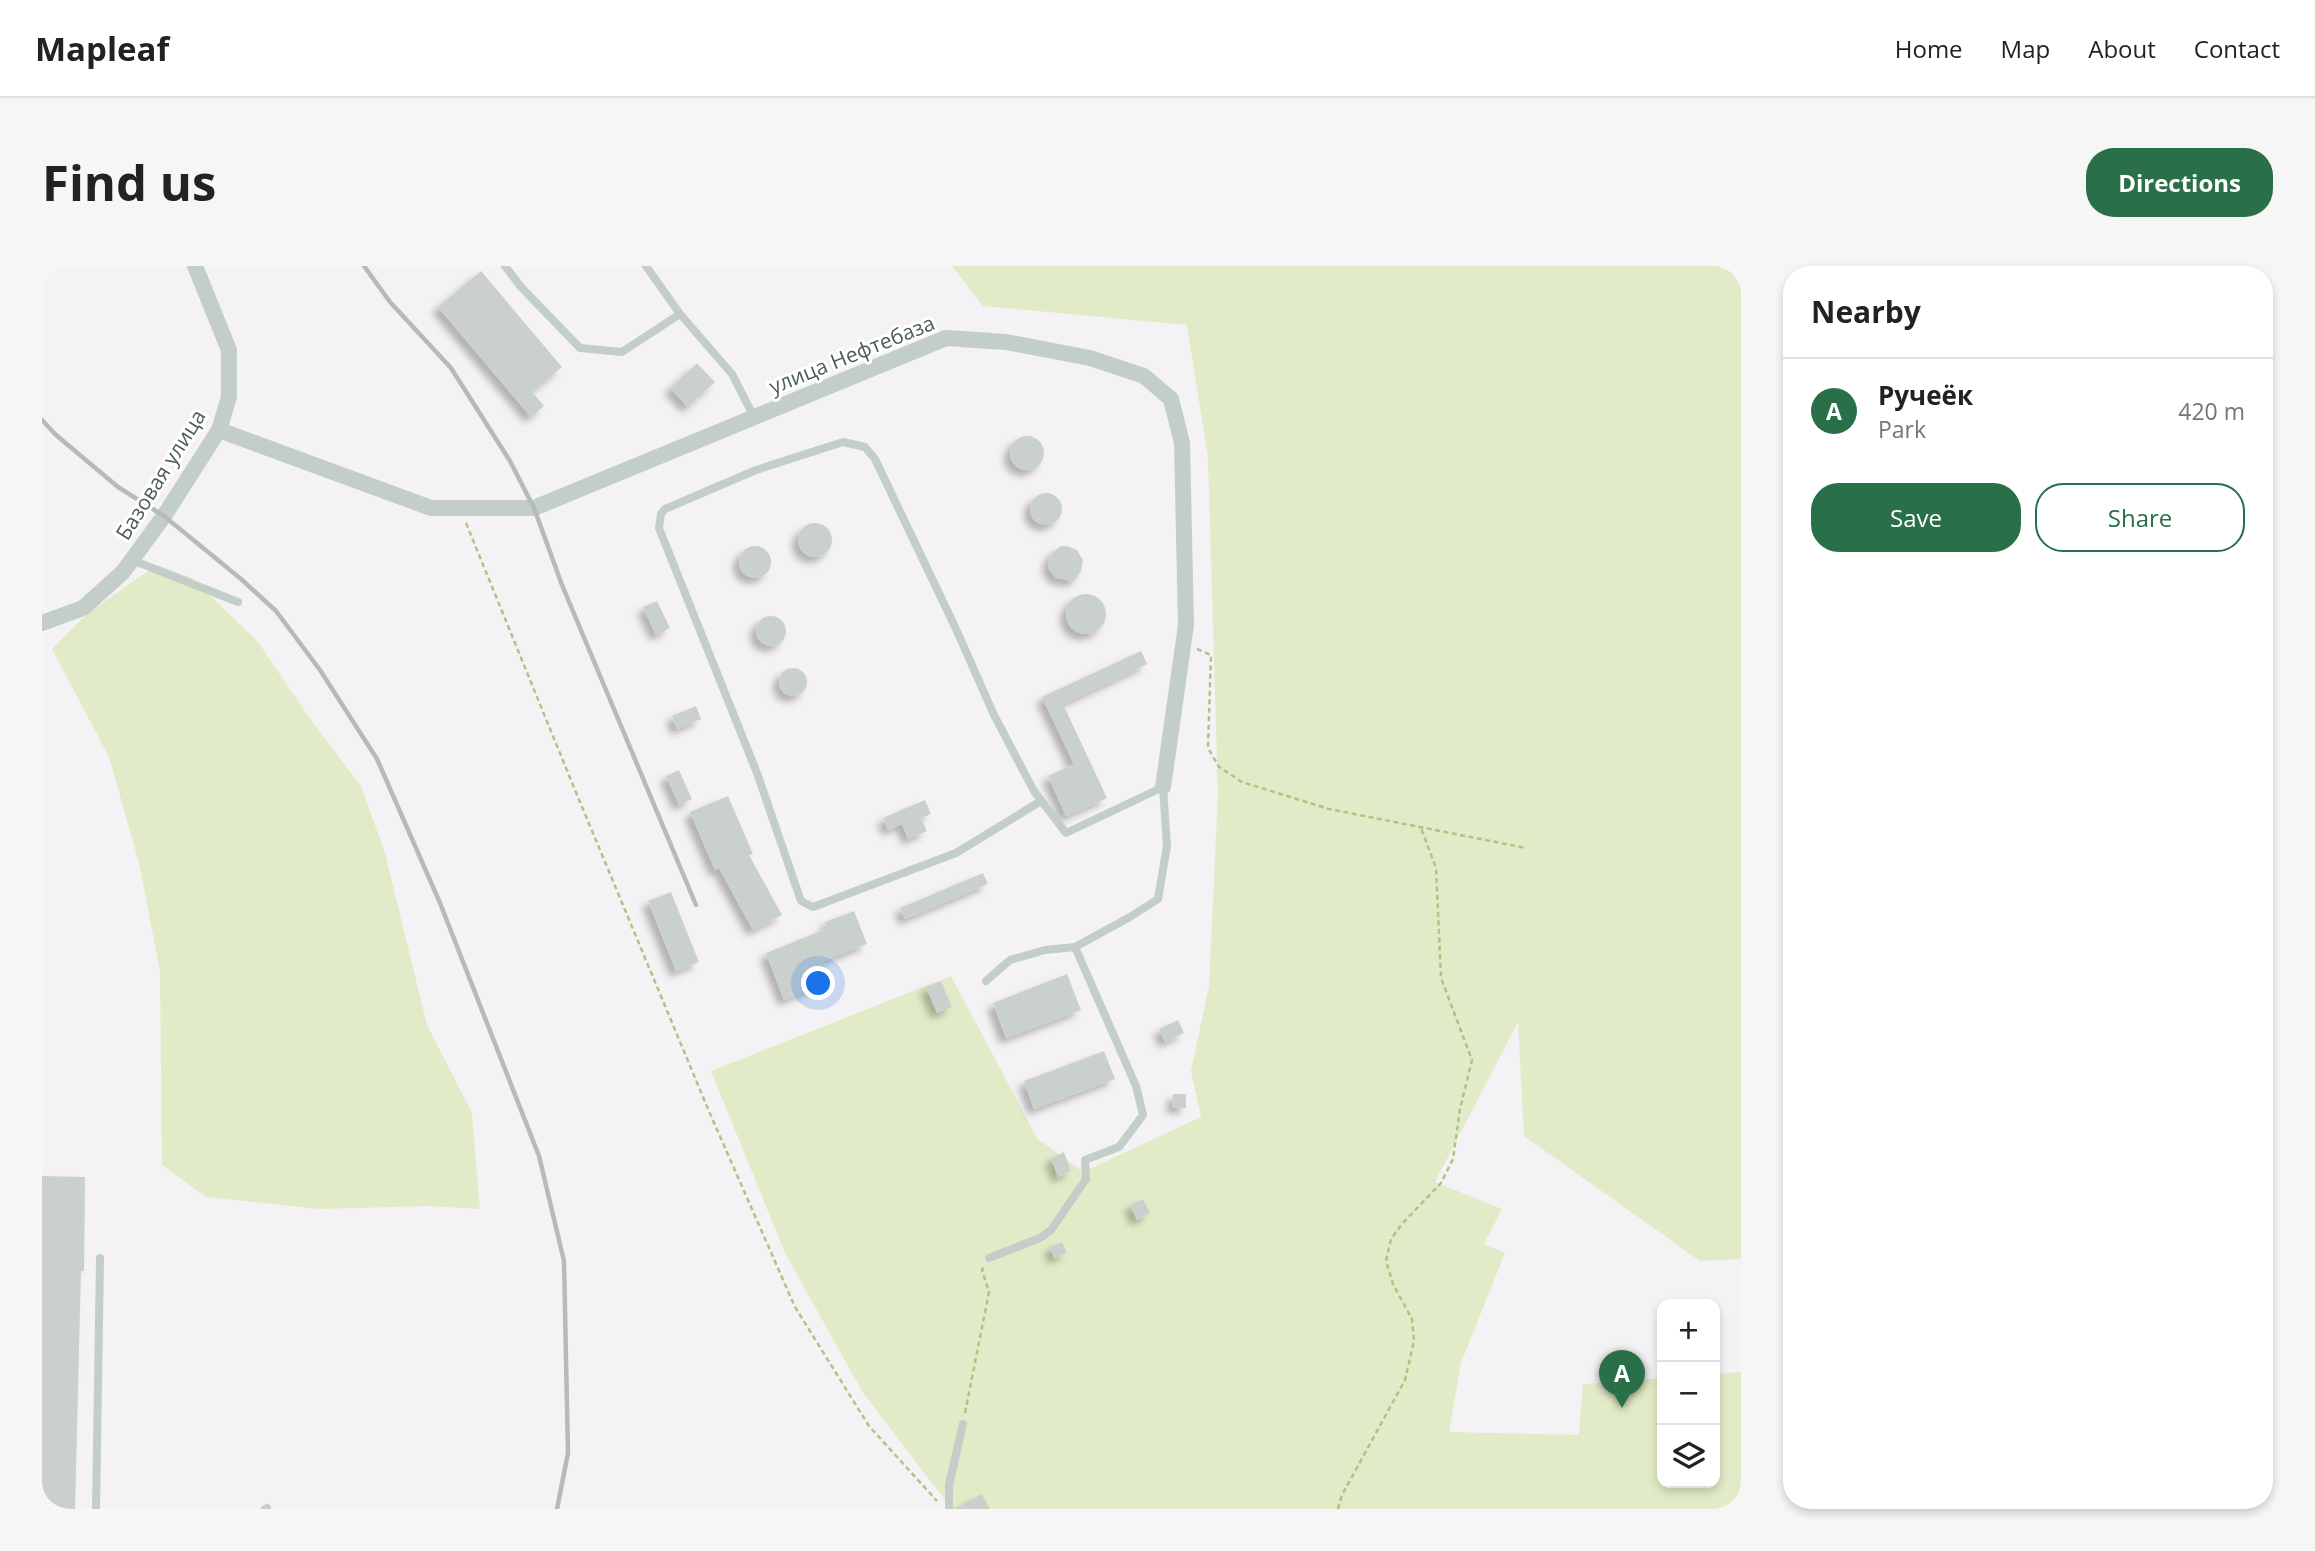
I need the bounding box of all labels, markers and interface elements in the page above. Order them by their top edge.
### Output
text: Mapleaf [35,26,169,71]
text: Home [1895,32,1963,65]
text: Map [2001,32,2050,65]
text: About [2088,32,2156,65]
text: Contact [2194,32,2280,65]
button: Directions [2086,148,2273,217]
text: Find us [42,149,216,215]
text: Nearby [1811,291,1921,332]
street label: улица Нефтебаза [765,308,939,400]
text: Ручеёк [1878,377,1973,413]
text: A [1826,395,1842,427]
text: 420 m [2178,395,2245,427]
street label: Базовая улица [109,404,211,545]
text: Park [1878,413,1926,445]
button: Save [1811,483,2021,552]
button: Share [2035,483,2245,552]
your location [801,966,835,1000]
map controls [1657,1299,1720,1488]
button: + [1657,1299,1720,1362]
pin: A [1599,1350,1645,1408]
button: − [1657,1362,1720,1425]
button: layers [1657,1425,1720,1488]

